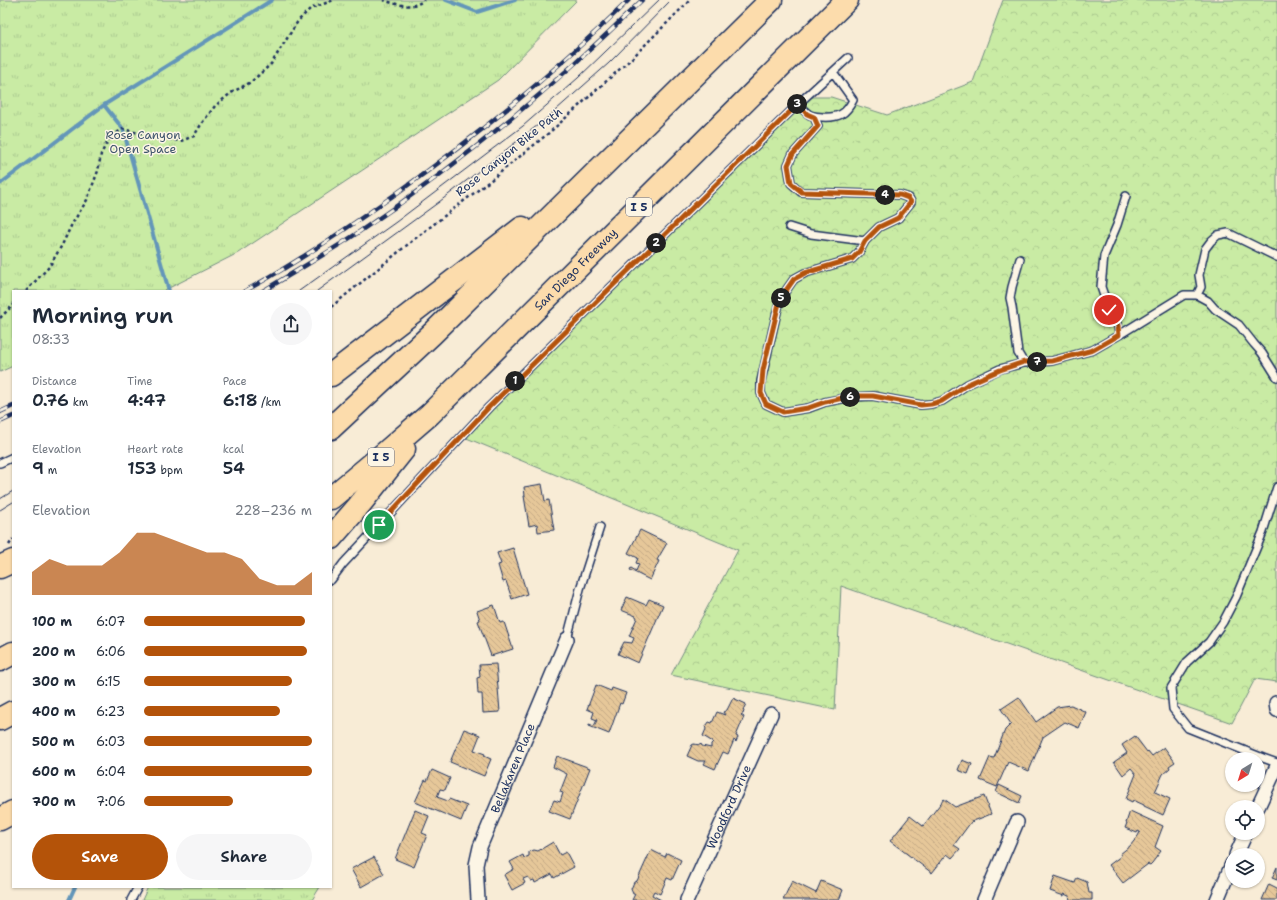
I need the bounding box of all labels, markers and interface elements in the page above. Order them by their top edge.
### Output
pin: 3 [787,94,807,114]
text: 3 [793,96,801,111]
street label: Rose Canyon Bike Path [452,104,566,200]
park label: Rose Canyon Open Space [106,127,181,157]
pin: 4 [875,185,895,205]
text: 4 [881,187,889,202]
road number: I 5 [626,198,652,216]
street label: San Diego Freeway [531,225,621,314]
pin: 2 [646,233,666,253]
text: 2 [652,235,660,250]
pin: 5 [771,288,791,308]
text: 5 [778,290,784,305]
pin [1092,293,1126,327]
icon: check [1098,299,1120,321]
text: Morning run [32,301,173,330]
button: share [270,303,312,345]
text: 08:33 [32,331,70,348]
pin: 7 [1027,352,1047,372]
text: 7 [1033,354,1041,369]
pin: 1 [505,371,525,391]
text: 1 [512,373,518,388]
text: Distance [32,374,77,389]
text: Time [127,374,153,389]
text: Pace [223,374,247,389]
pin: 6 [840,387,860,407]
text: 0.76 [32,389,69,411]
text: 4:47 [127,389,166,411]
text: 6:18 [223,389,258,411]
text: 6 [846,389,854,404]
text: km [69,395,88,410]
text: /km [258,395,281,410]
text: Elevation [32,442,81,457]
text: Heart rate [127,442,183,457]
text: kcal [223,442,244,457]
road number: I 5 [368,448,394,466]
text: 9 [32,457,44,479]
text: 153 [127,457,157,479]
text: 54 [223,457,245,479]
text: m [44,463,57,478]
text: bpm [157,463,183,478]
text: Elevation [32,502,90,519]
text: 228–236 m [235,502,312,519]
pin [362,508,396,542]
icon: arrive [368,514,390,536]
text: 100 m [32,613,72,630]
text: 6:07 [96,613,125,630]
text: 200 m [32,643,75,660]
text: 6:06 [96,643,126,660]
text: 300 m [32,673,76,690]
text: 6:15 [96,673,120,690]
text: 400 m [32,703,76,720]
text: 6:23 [96,703,125,720]
street label: Bellakaren Place [487,721,539,815]
text: 500 m [32,733,75,750]
text: 6:03 [96,733,125,750]
north arrow [1225,752,1265,792]
map controls [1225,752,1265,888]
street label: Woodford Drive [703,762,755,852]
text: 600 m [32,763,76,780]
text: 6:04 [96,763,126,780]
text: 700 m [32,793,76,810]
text: 7:06 [96,793,126,810]
button: locate [1225,800,1265,840]
button: Save [32,834,168,880]
button: Share [176,834,312,880]
button: layers [1225,848,1265,888]

